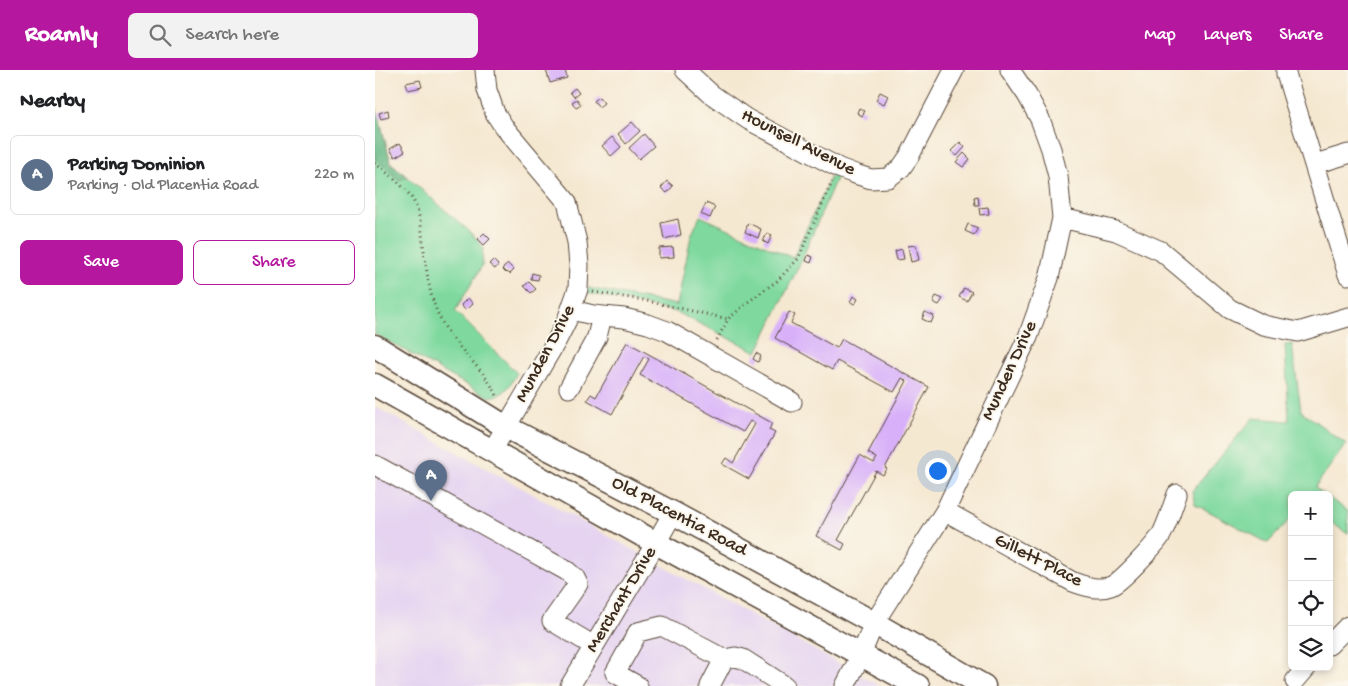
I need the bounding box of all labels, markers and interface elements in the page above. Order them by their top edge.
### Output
search box [128,13,478,58]
text: Roamly [25,21,98,50]
icon: search [146,21,174,49]
text: Search here [186,24,279,47]
text: Map [1144,25,1176,46]
text: Layers [1204,25,1251,46]
text: Share [1279,25,1323,46]
text: Nearby [20,90,85,115]
street label: Hounsell Avenue [737,104,859,182]
text: Parking Dominion [68,154,205,177]
text: A [32,166,42,185]
text: 220 m [314,166,354,185]
text: Parking · Old Placentia Road [68,177,258,196]
button: Save [20,240,183,285]
button: Share [193,240,355,285]
street label: Munden Drive [511,301,581,407]
street label: Munden Drive [977,317,1043,424]
your location [925,458,951,484]
pin: A [415,460,447,501]
street label: Old Placentia Road [607,472,752,563]
map controls [1288,491,1333,671]
button: + [1288,491,1333,536]
street label: Gillett Place [990,529,1086,593]
button: − [1288,536,1333,581]
street label: Merchant Drive [581,543,663,657]
button: locate [1288,581,1333,626]
button: layers [1288,626,1333,671]

